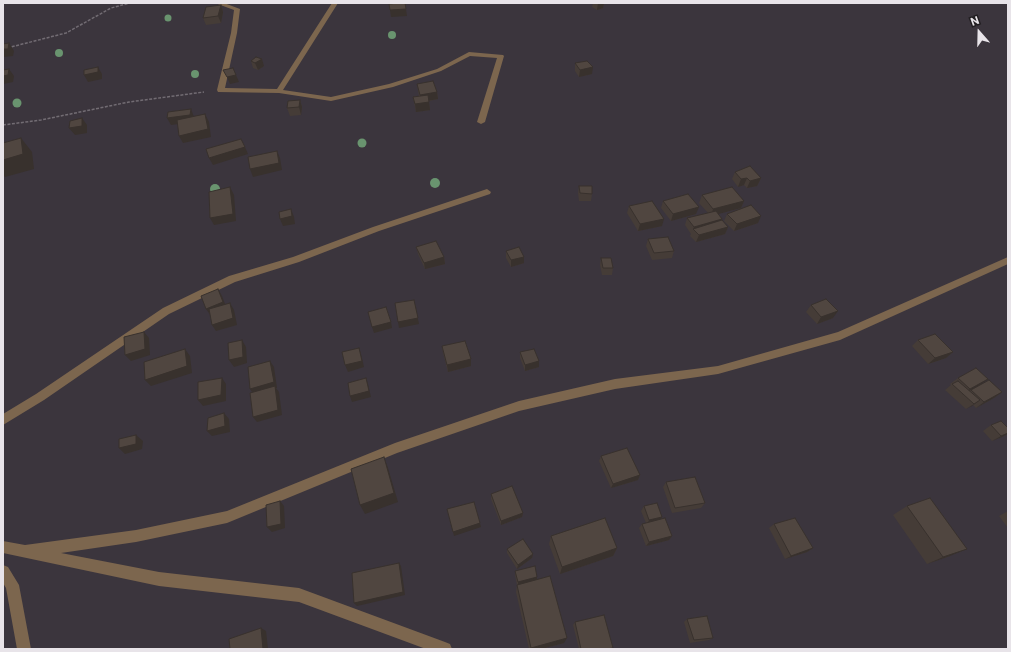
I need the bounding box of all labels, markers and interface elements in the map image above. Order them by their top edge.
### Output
north arrow [959,12,999,52]
text: N [969,13,981,28]

